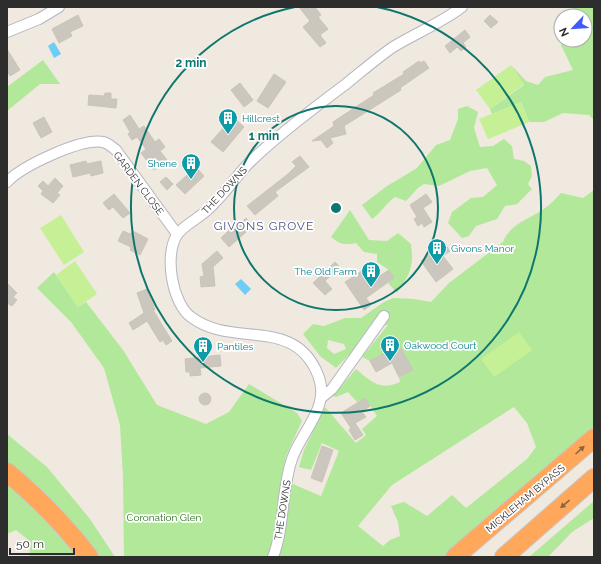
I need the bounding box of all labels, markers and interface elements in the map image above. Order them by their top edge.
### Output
north arrow [553,8,593,48]
text: N [557,25,572,39]
text: 2 min [175,56,207,70]
building icon: Hillcrest [217,107,239,135]
place label: Hillcrest [242,113,281,124]
text: 1 min [249,129,279,143]
street label: GARDEN CLOSE [111,150,166,217]
building icon: Shene [180,152,202,180]
place label: Shene [148,158,177,169]
street label: THE DOWNS [200,164,249,216]
centre of rings [329,201,343,215]
district label: GIVONS GROVE [214,219,314,233]
building icon: Givons Manor [426,237,448,265]
place label: Givons Manor [451,243,515,254]
building icon: The Old Farm [360,260,382,288]
place label: The Old Farm [294,266,357,277]
building icon: Oakwood Court [379,334,401,362]
building icon: Pantiles [192,335,214,363]
place label: Oakwood Court [404,340,477,351]
place label: Pantiles [217,341,254,352]
one-way arrow [576,446,585,455]
street label: MICKLEHAM BYPASS [484,462,567,535]
street label: THE DOWNS [272,479,293,541]
one-way arrow [560,499,570,509]
park label: Coronation Glen [127,512,202,523]
scale bar [10,530,74,556]
text: 50 m [16,537,44,551]

